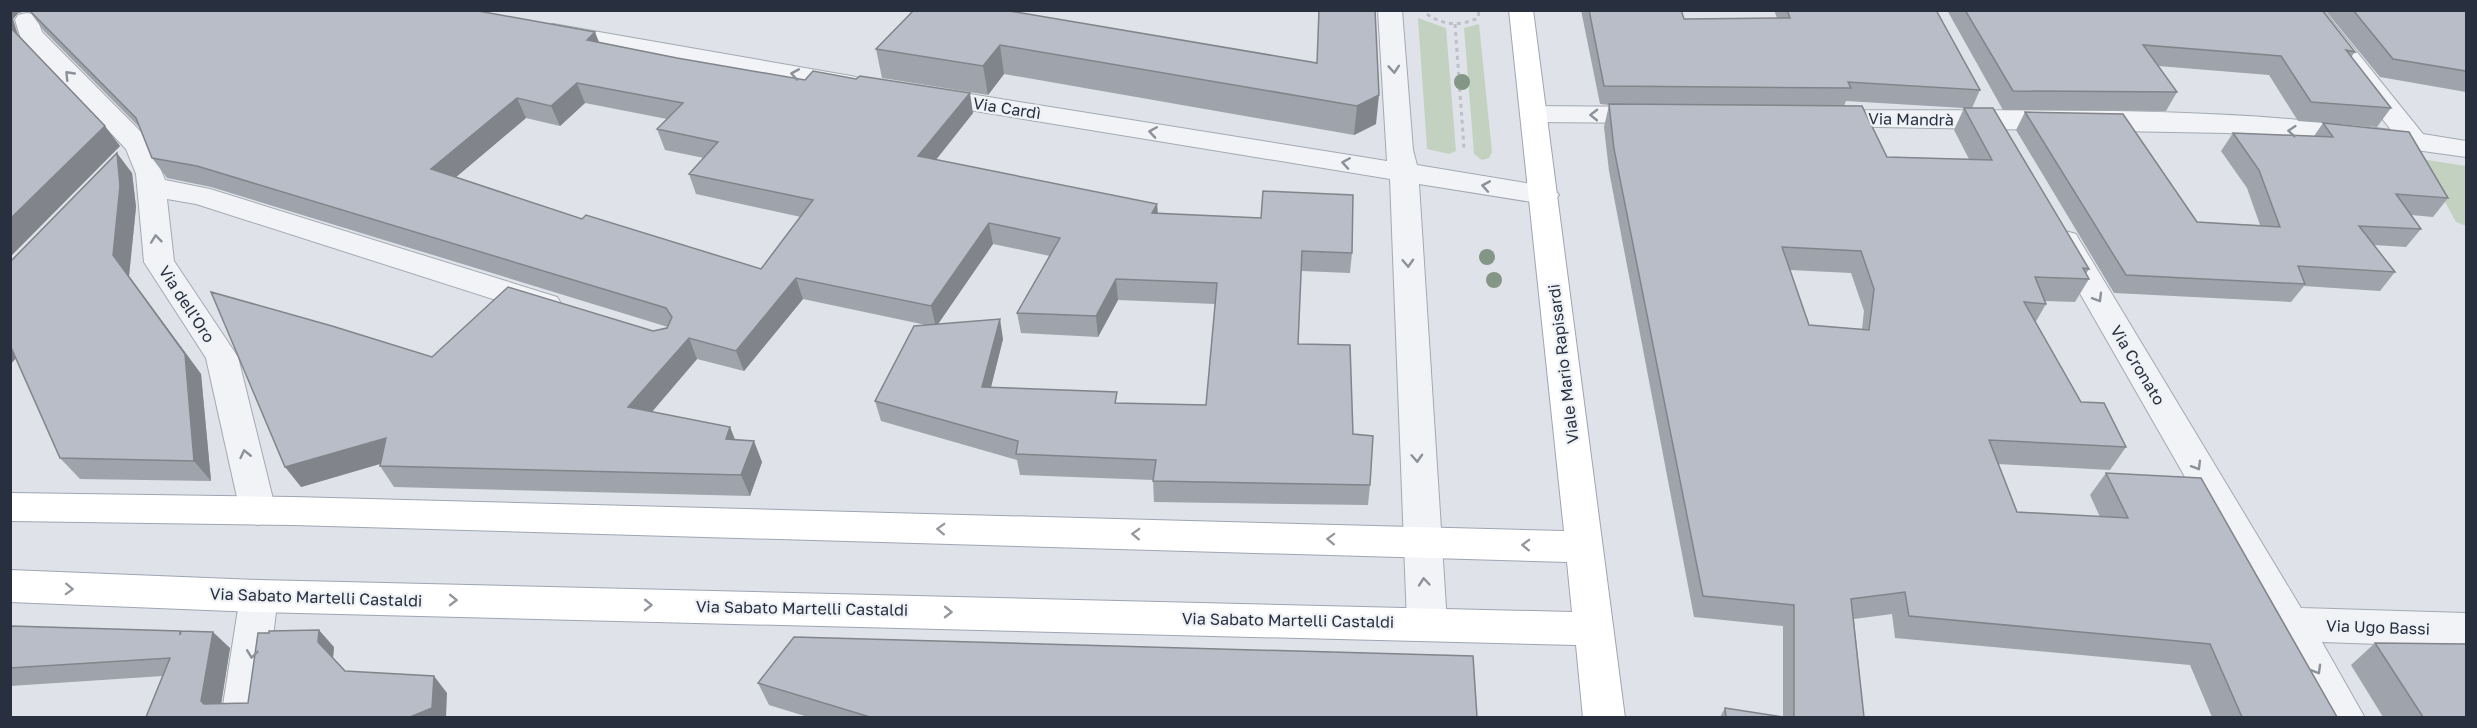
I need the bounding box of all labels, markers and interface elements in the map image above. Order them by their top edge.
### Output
one-way arrow [1387,64,1400,73]
one-way arrow [790,68,800,81]
one-way arrow [66,71,77,82]
street label: Via Cardì [972,93,1042,123]
street label: Via Mandrà [1868,108,1954,130]
one-way arrow [1589,109,1598,121]
one-way arrow [2288,125,2297,138]
one-way arrow [1149,126,1158,138]
one-way arrow [1341,157,1351,169]
one-way arrow [1481,180,1491,192]
one-way arrow [150,234,163,243]
one-way arrow [1402,259,1415,268]
street label: Via dell'Oro [155,262,219,346]
street label: Viale Mario Rapisardi [1543,283,1583,445]
one-way arrow [2091,292,2102,302]
street label: Via Cronato [2106,322,2170,408]
one-way arrow [239,449,252,459]
one-way arrow [1411,453,1424,462]
one-way arrow [2190,460,2201,470]
one-way arrow [936,523,945,535]
one-way arrow [1131,528,1140,540]
one-way arrow [1326,533,1335,546]
one-way arrow [1521,539,1530,551]
one-way arrow [1418,578,1431,587]
one-way arrow [64,582,73,595]
street label: Via Sabato Martelli Castaldi [209,583,423,611]
one-way arrow [448,594,457,607]
street label: Via Sabato Martelli Castaldi [696,596,908,620]
one-way arrow [643,599,652,611]
one-way arrow [943,606,952,618]
street label: Via Sabato Martelli Castaldi [1182,608,1394,632]
street label: Via Ugo Bassi [2326,615,2430,639]
one-way arrow [246,649,259,658]
one-way arrow [2310,664,2322,674]

